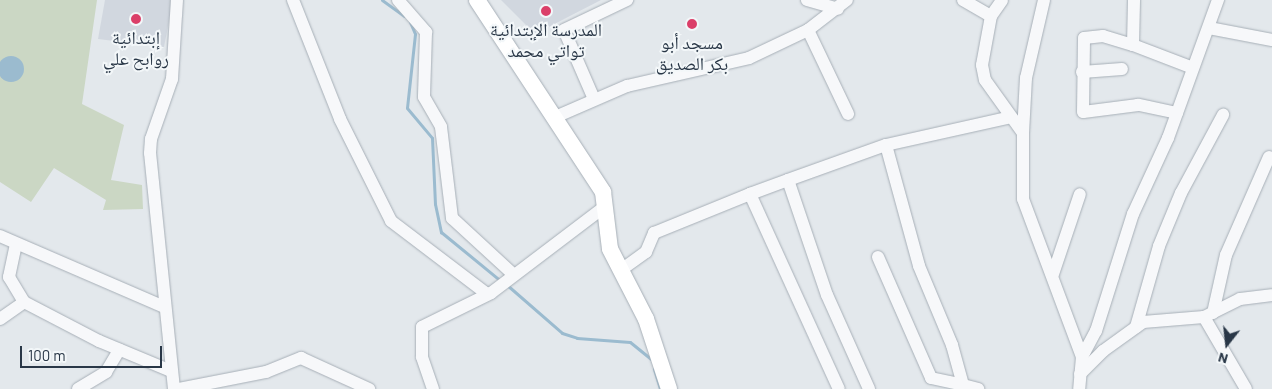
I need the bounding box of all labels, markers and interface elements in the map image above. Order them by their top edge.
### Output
marker: المدرسة الإبتدائية تواتي محمد [540,5,552,17]
marker: إبتدائية روابح علي [130,13,142,25]
marker: مسجد أبو بكر الصديق [686,18,698,30]
place label: المدرسة الإبتدائية تواتي محمد [490,19,602,62]
place label: إبتدائية روابح علي [103,27,169,70]
place label: مسجد أبو بكر الصديق [656,32,728,74]
north arrow [1202,319,1252,369]
scale bar [22,336,165,368]
text: 100 m [28,346,66,364]
text: N [1216,349,1230,368]

